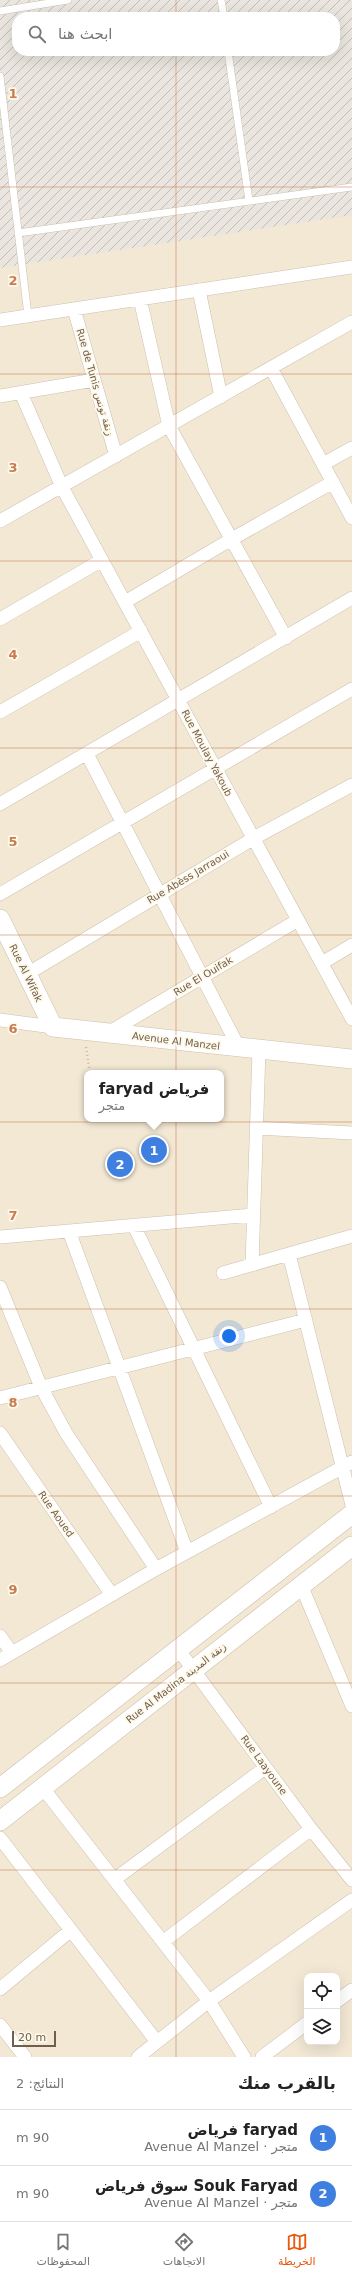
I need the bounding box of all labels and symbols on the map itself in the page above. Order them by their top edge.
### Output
text: 1 [8,86,18,101]
text: 2 [8,273,18,288]
street label: Rue de Tunis زنقة تونس [74,327,116,437]
text: 3 [8,460,18,475]
text: 4 [8,647,18,662]
street label: Rue Moulay Yakoub [180,708,234,798]
text: 5 [8,834,18,849]
street label: Rue Abèss Jarraoui [145,848,231,906]
street label: Rue Al Wifak [7,942,45,1004]
street label: Rue El Ouifak [172,954,235,998]
text: 6 [8,1021,18,1036]
street label: Avenue Al Manzel [131,1030,221,1052]
pin: 1 [141,1135,167,1165]
pin: 2 [107,1149,133,1179]
text: 7 [8,1208,18,1223]
your location [219,1326,239,1346]
text: 8 [8,1395,18,1410]
street label: Rue Aoued [36,1489,76,1539]
text: 9 [8,1582,18,1597]
street label: Rue Al Madina زنقة المدينة [124,1640,228,1725]
street label: Rue Laayoune [239,1733,289,1797]
scale bar [12,2029,56,2048]

